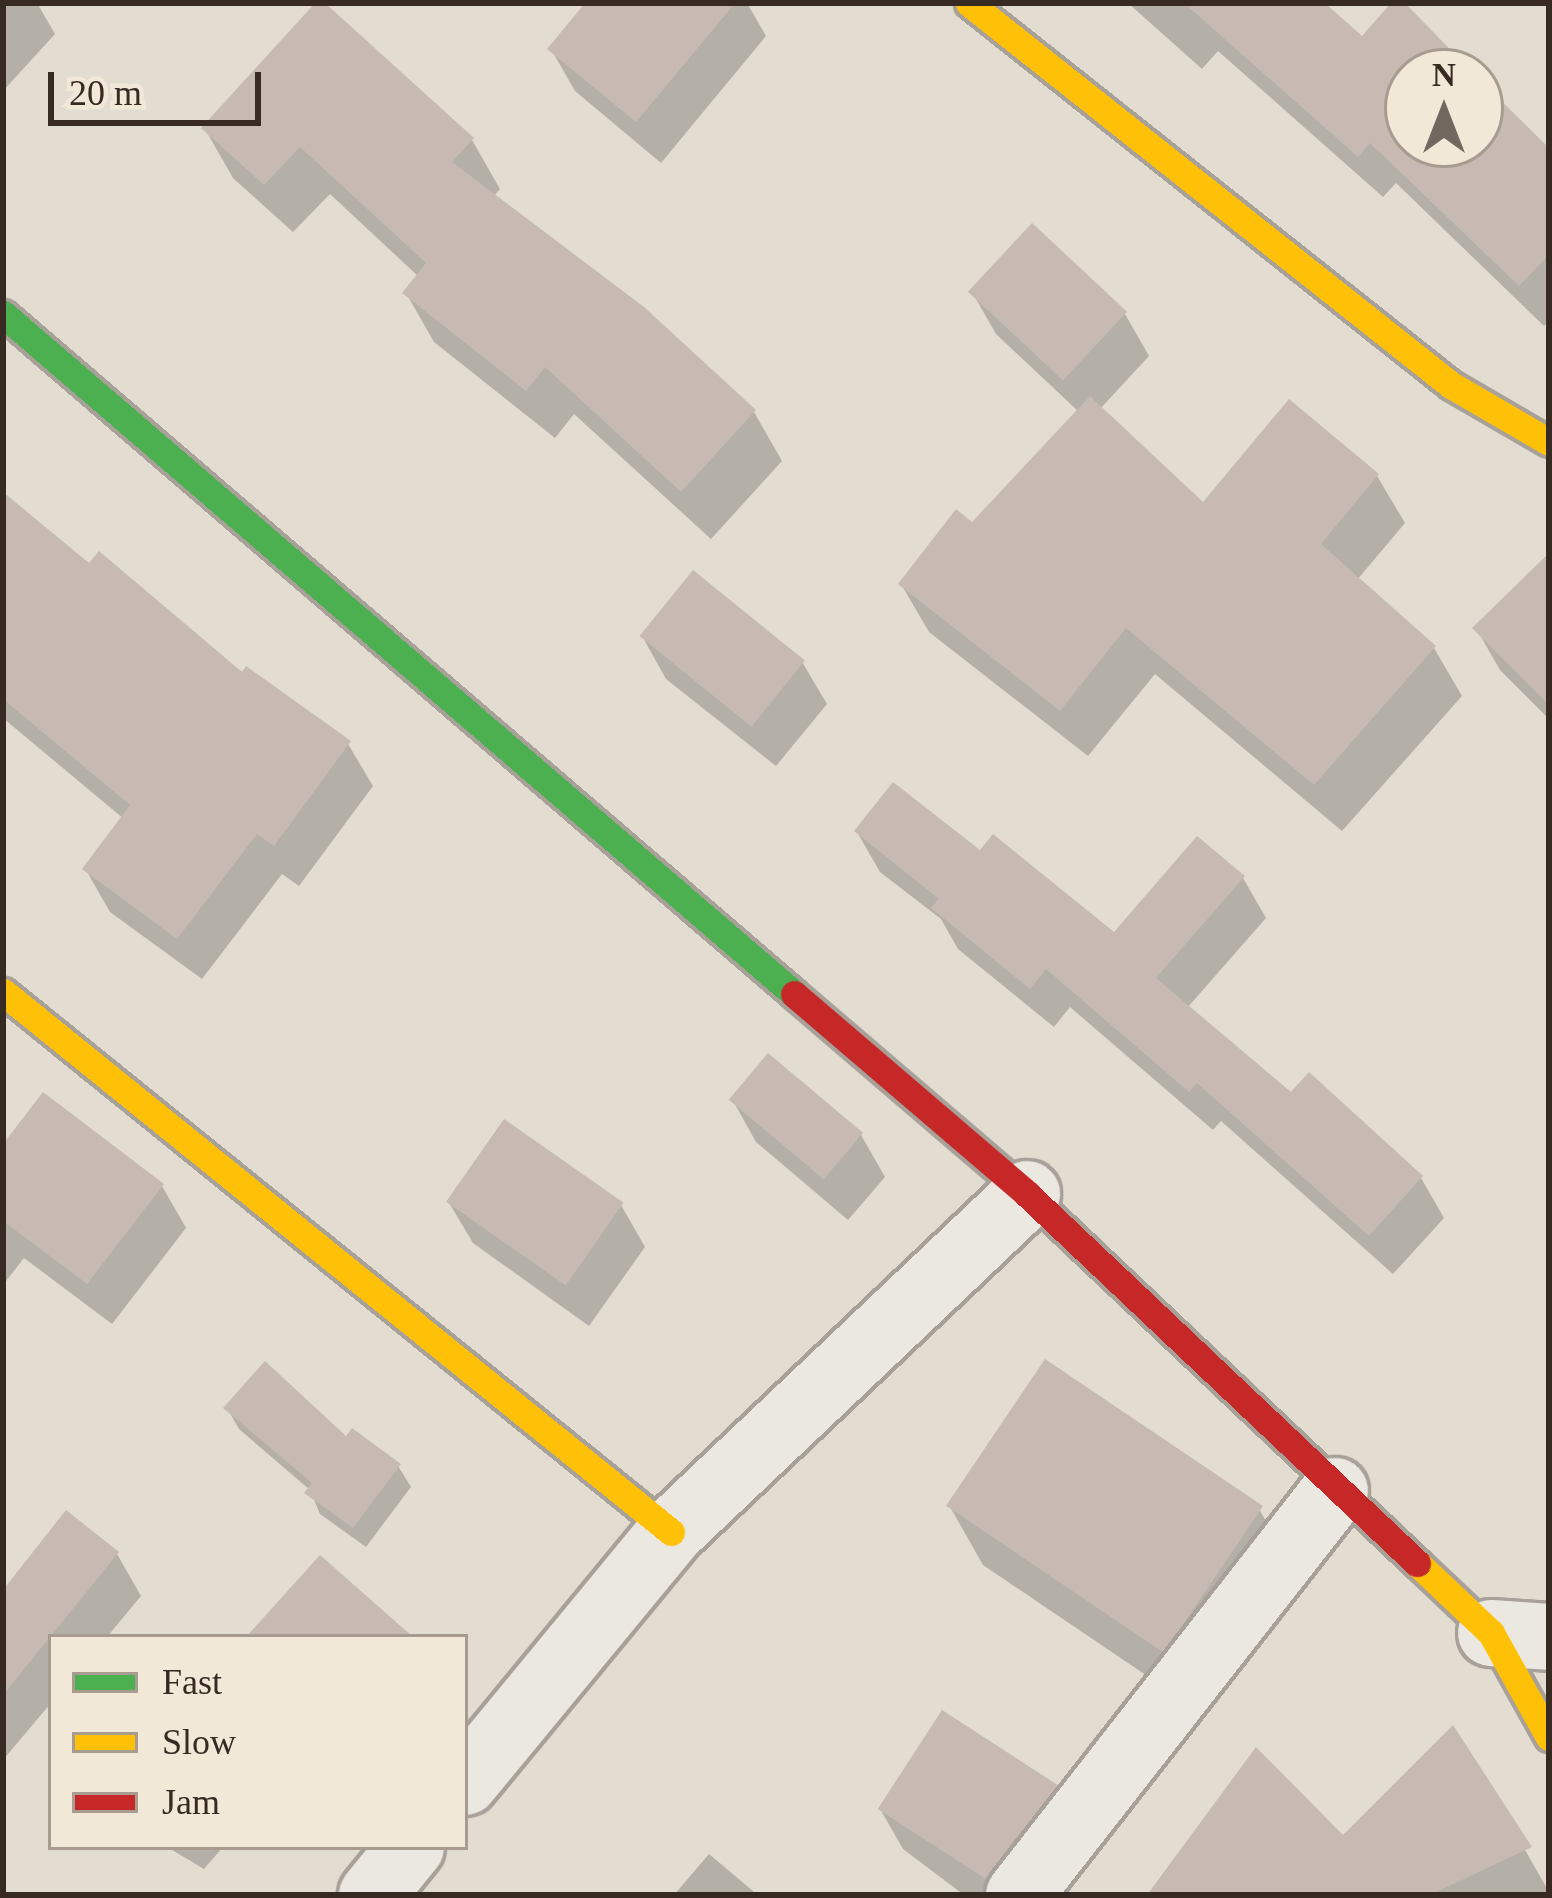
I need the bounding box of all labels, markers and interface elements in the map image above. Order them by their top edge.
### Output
scale bar [54,48,267,122]
north arrow [1384,48,1504,168]
text: N [1432,57,1456,93]
text: 20 m [69,73,142,113]
legend [48,1634,468,1850]
text: Fast [162,1662,222,1702]
text: Slow [162,1722,236,1762]
text: Jam [162,1782,220,1822]

